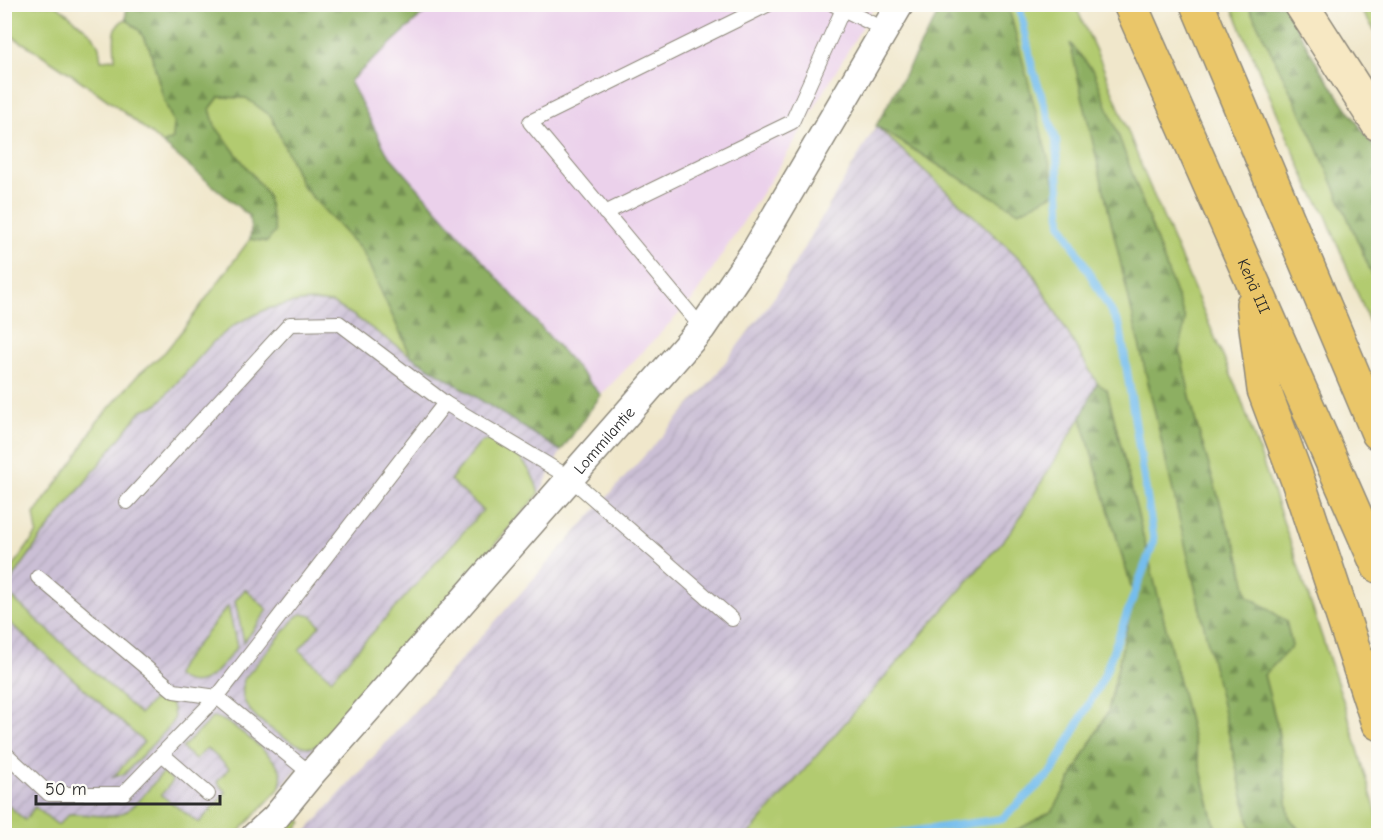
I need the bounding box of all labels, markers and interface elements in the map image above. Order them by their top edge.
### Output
street label: Kehä III [1233,256,1273,316]
street label: Lommilantie [570,403,639,478]
scale bar [36,768,220,806]
text: 50 m [45,779,87,800]

